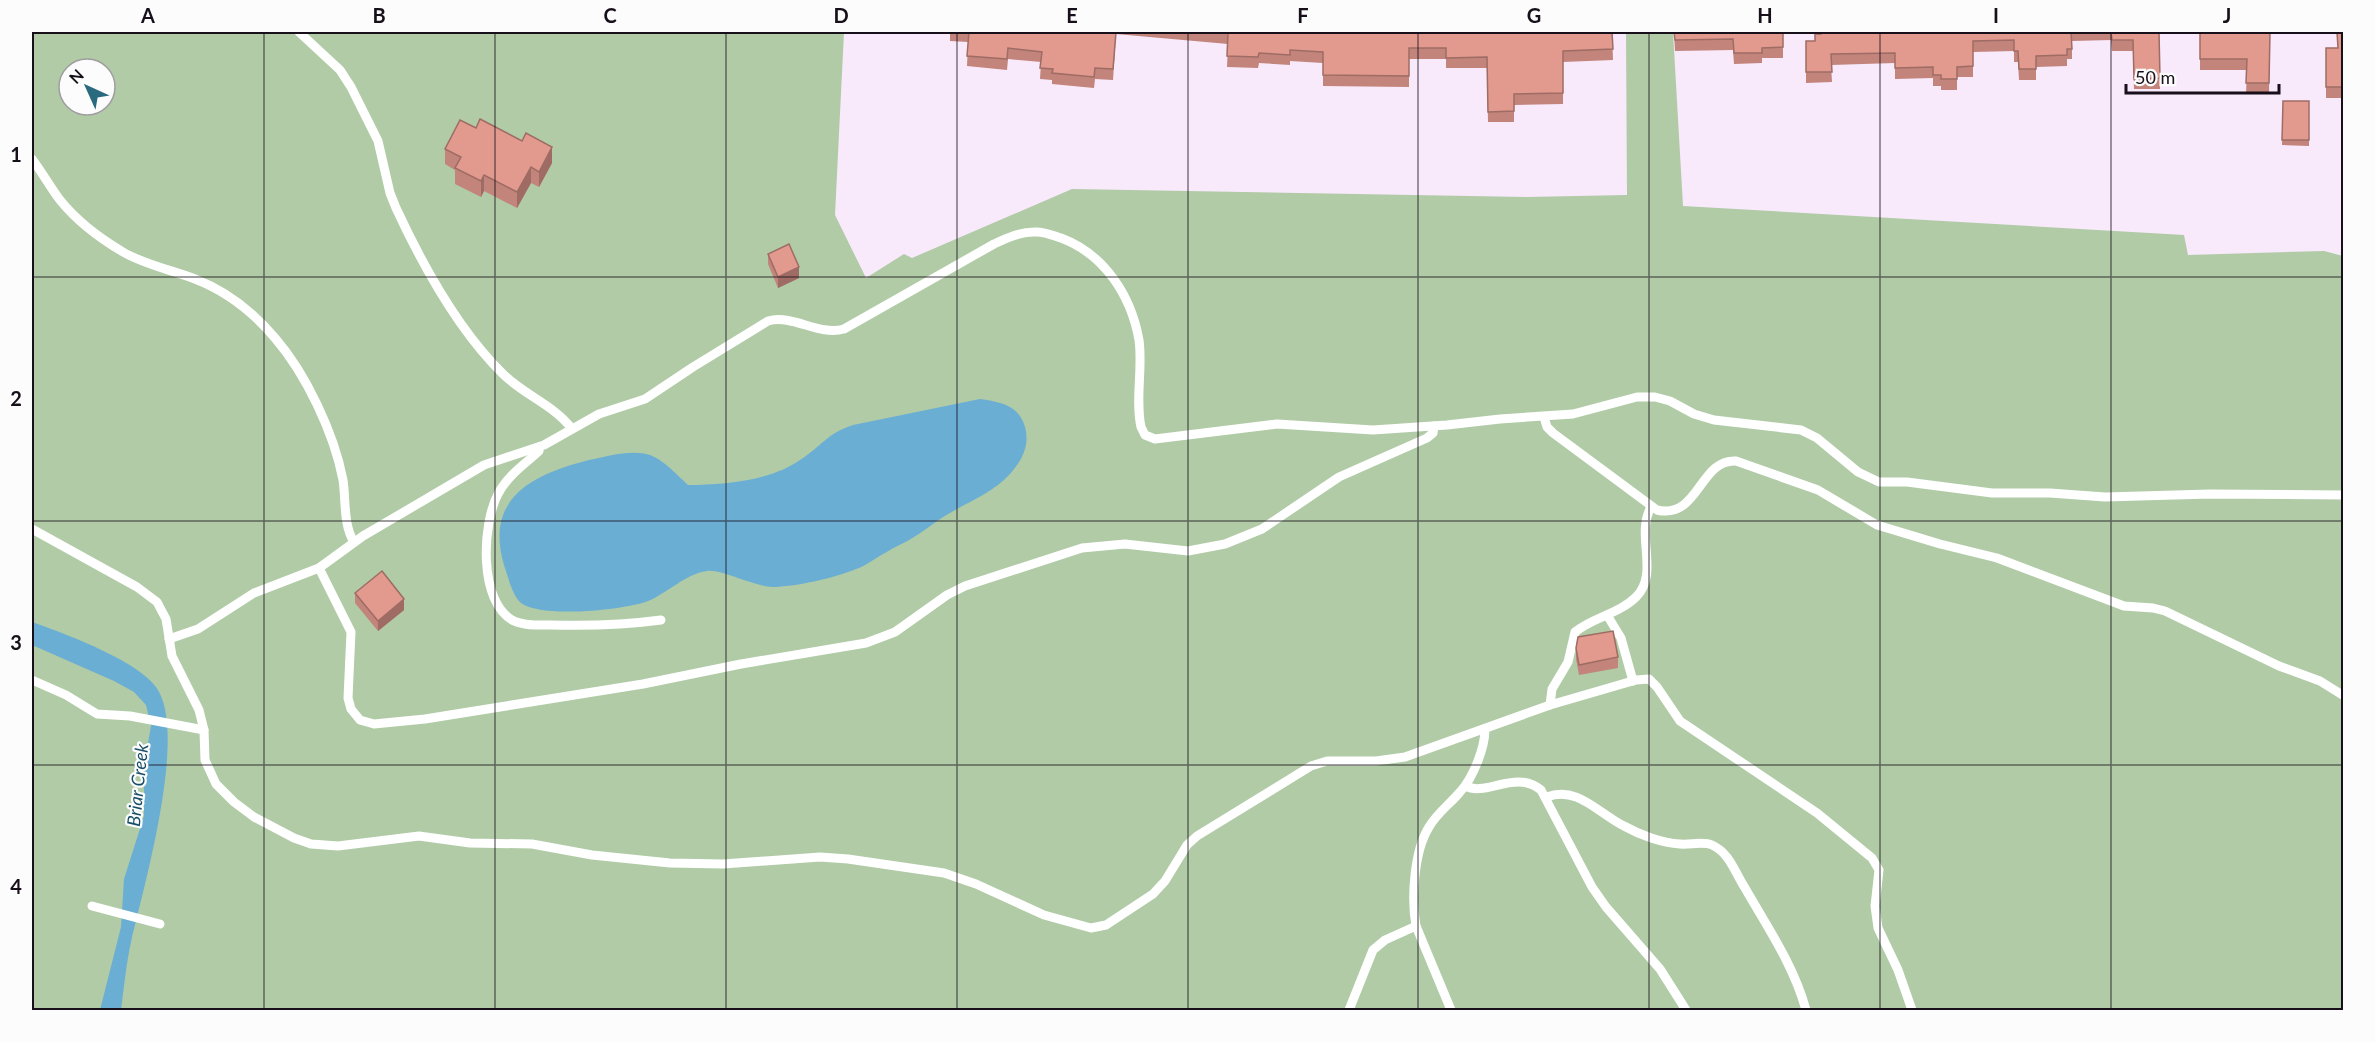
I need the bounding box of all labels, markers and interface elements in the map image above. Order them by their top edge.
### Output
text: A [140,3,155,27]
text: B [372,3,386,27]
text: C [603,3,617,27]
text: D [833,3,849,27]
text: E [1066,3,1078,27]
text: F [1297,3,1309,27]
text: G [1527,3,1541,27]
text: H [1757,3,1773,27]
text: I [1993,3,1999,27]
text: J [2223,3,2231,27]
north arrow [57,57,117,117]
scale bar [2126,57,2279,95]
text: N [65,65,87,87]
text: 50 m [2135,66,2175,88]
text: 1 [10,142,22,166]
text: 2 [10,386,22,410]
text: 3 [10,630,22,654]
water label: Briar Creek [122,742,152,827]
text: 4 [10,874,22,898]

